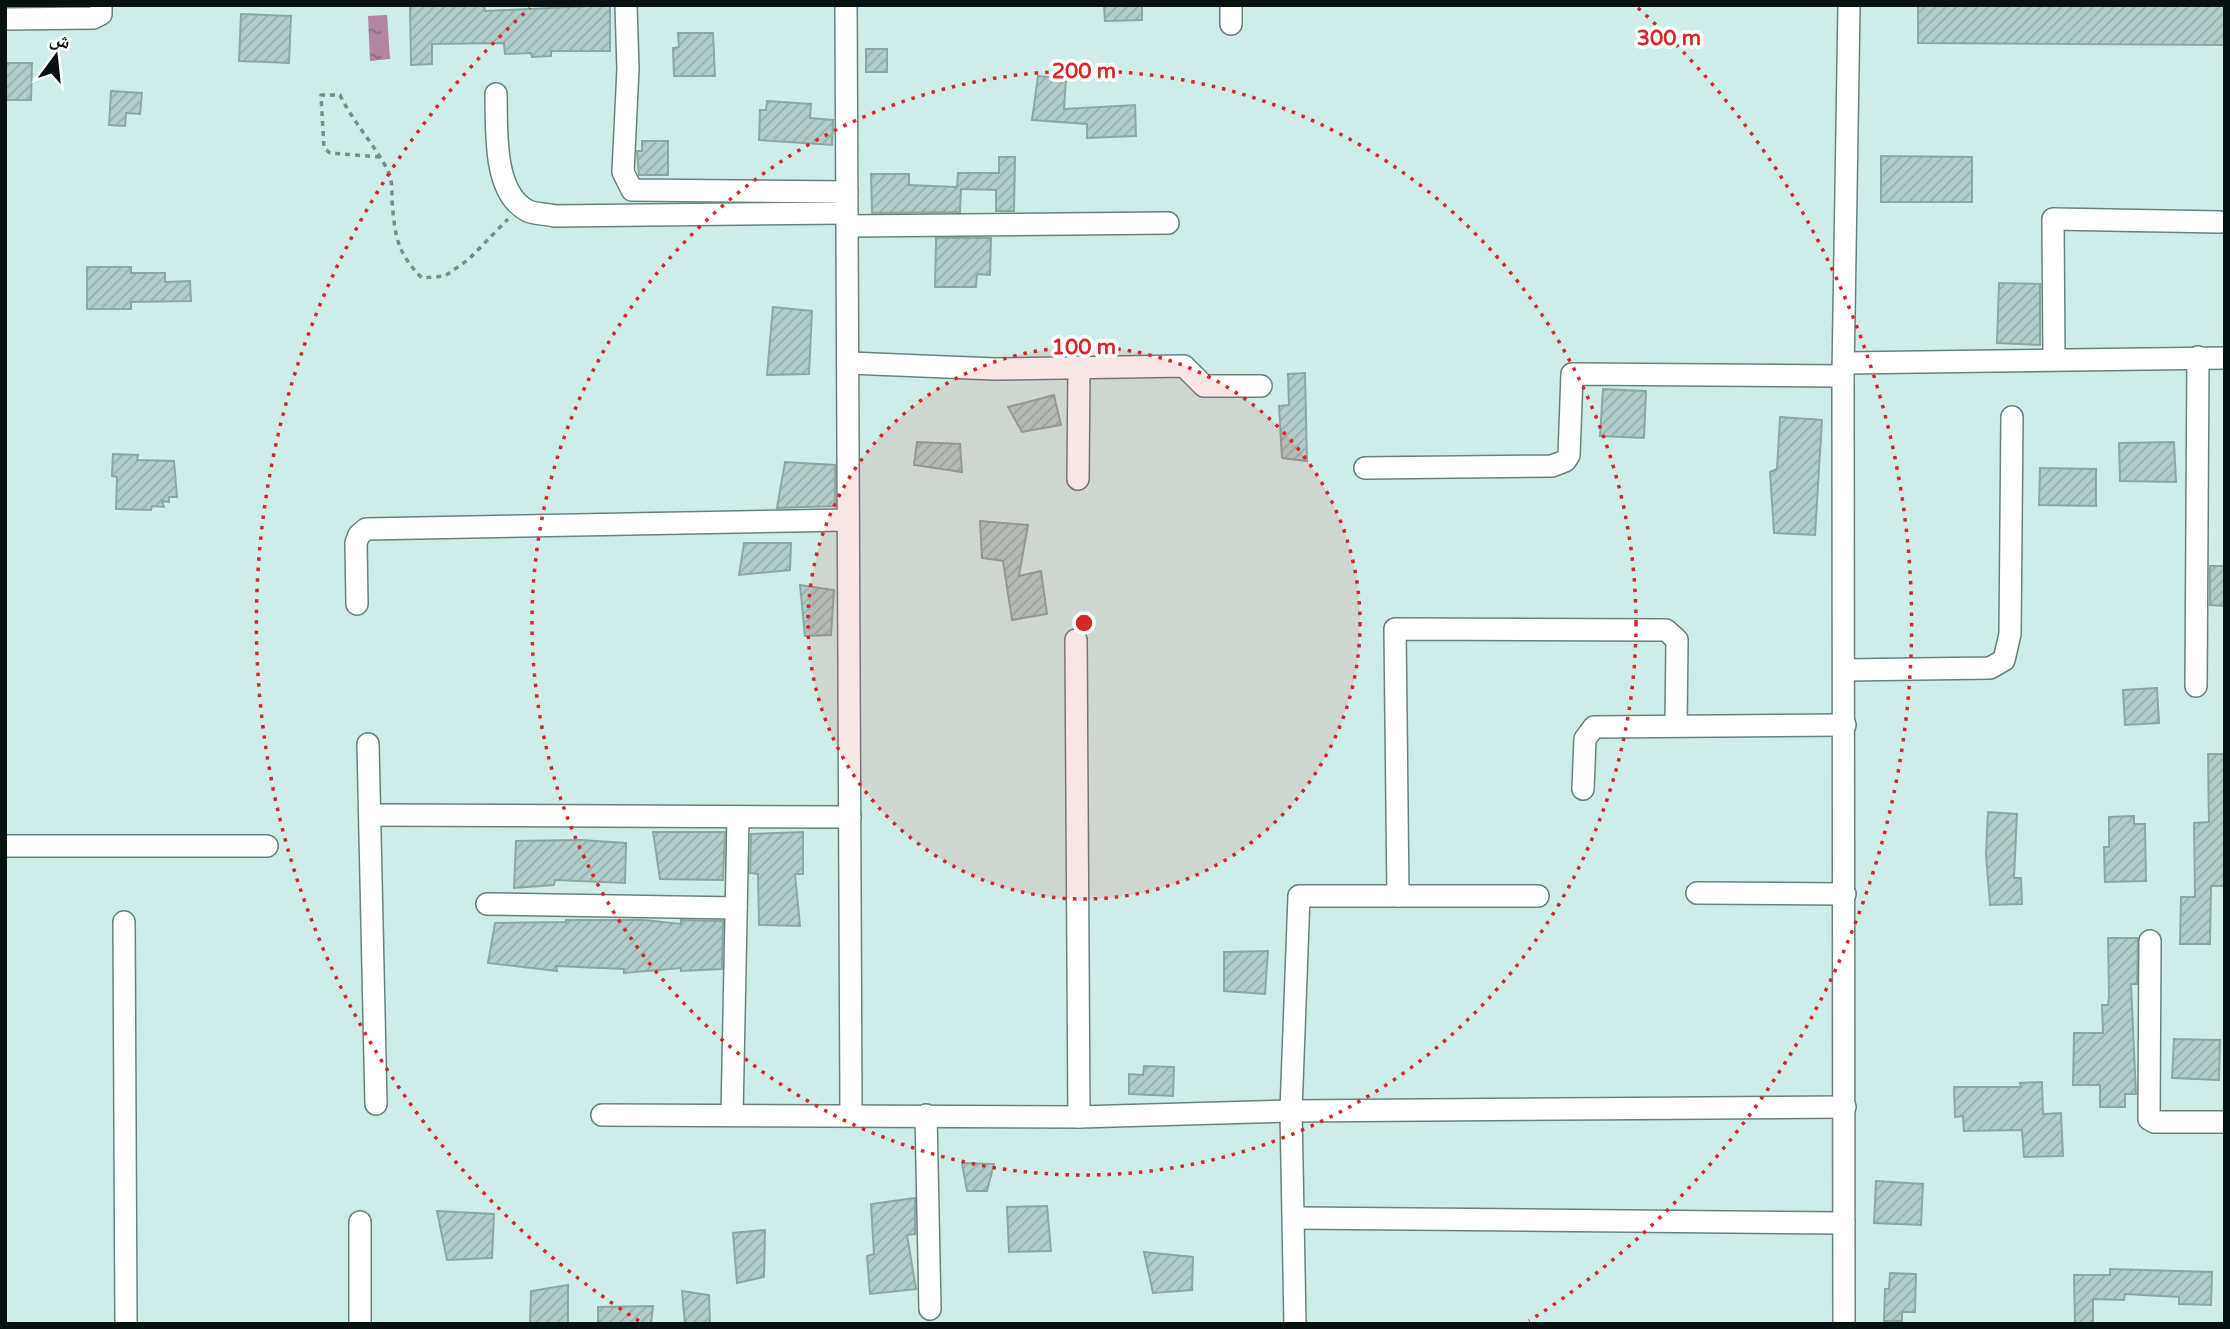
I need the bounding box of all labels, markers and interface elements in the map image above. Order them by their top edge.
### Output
north arrow [21,21,91,91]
text: 300 m [1637,26,1701,51]
text: ش [48,27,73,54]
text: 200 m [1052,59,1116,84]
text: 100 m [1052,335,1116,360]
centre of rings [1072,611,1096,635]

